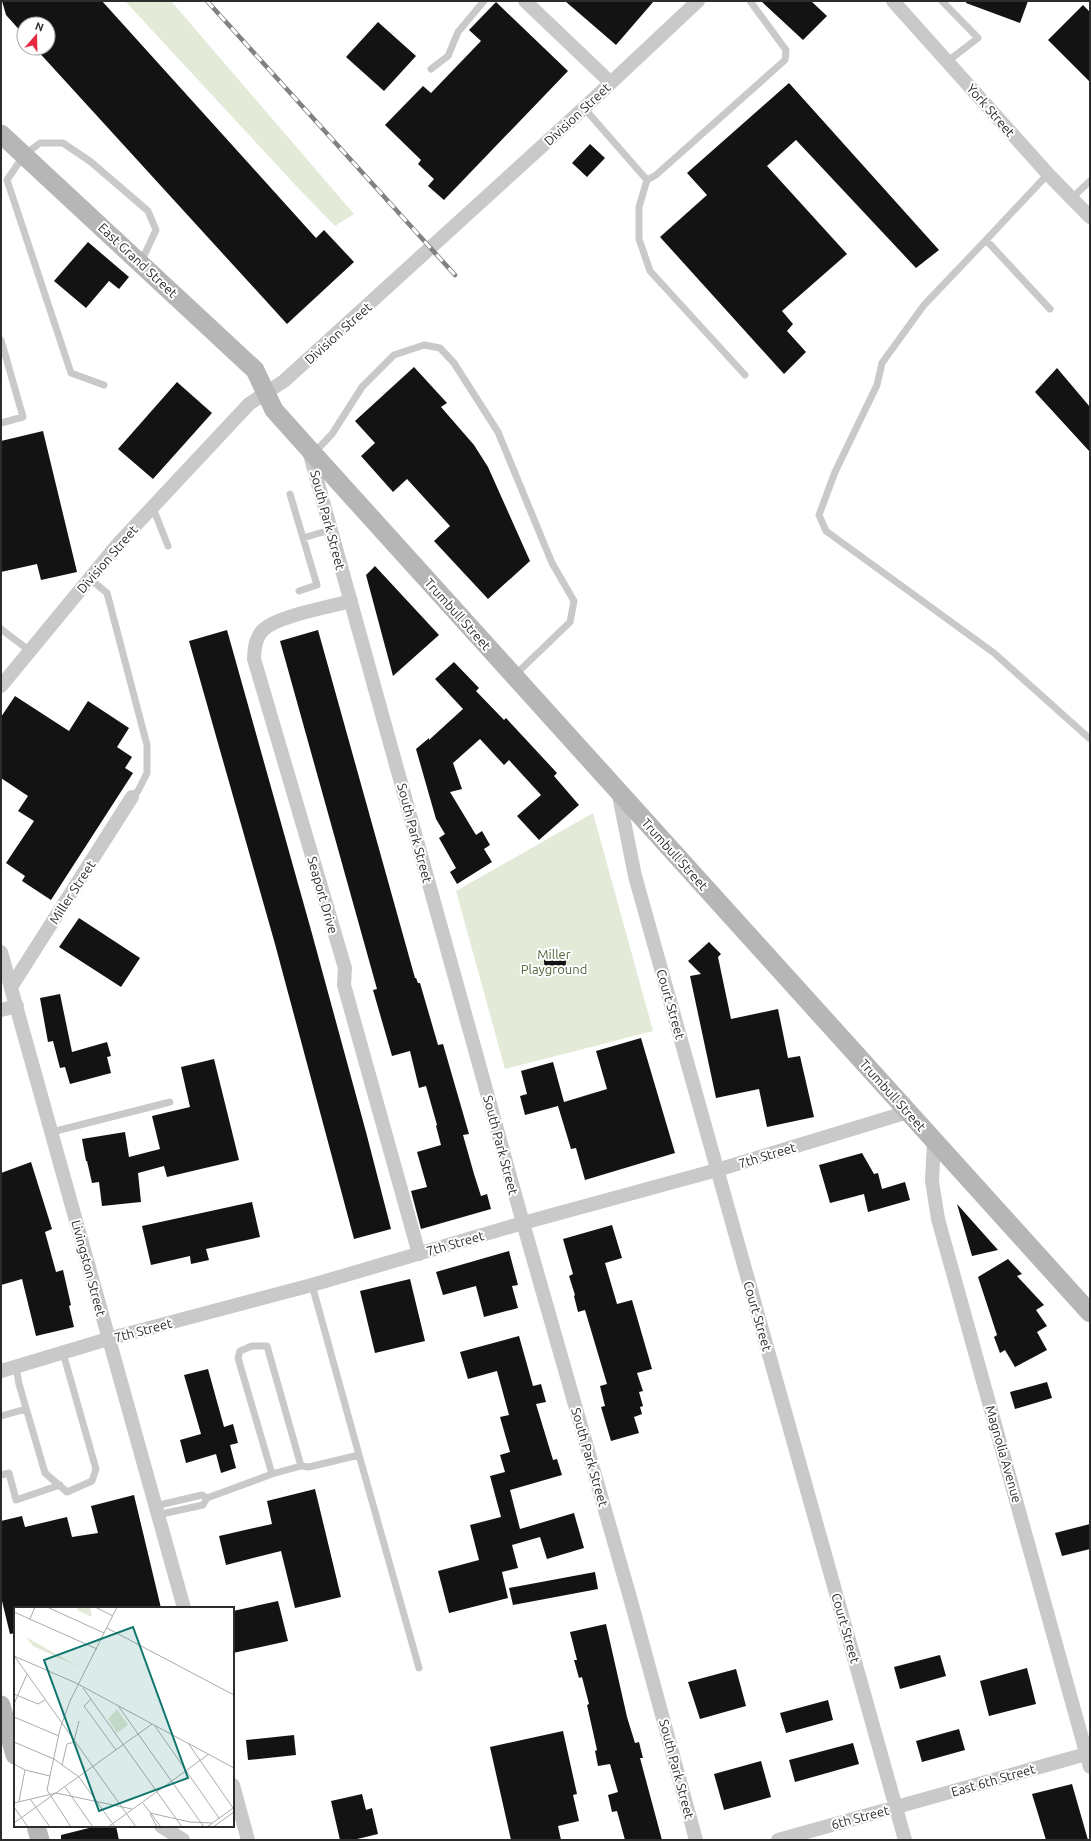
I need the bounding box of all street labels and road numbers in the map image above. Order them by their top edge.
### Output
street label: Division Street [541,80,613,148]
street label: York Street [964,81,1018,139]
street label: East Grand Street [96,220,180,300]
street label: Division Street [302,299,374,367]
street label: South Park Street [308,469,348,571]
street label: Division Street [74,522,140,596]
street label: Trumbull Street [422,575,494,653]
street label: South Park Street [395,782,435,884]
street label: Trumbull Street [639,815,711,893]
street label: Seaport Drive [305,855,341,935]
street label: Miller Street [46,858,98,926]
street label: Court Street [654,967,688,1041]
street label: Trumbull Street [857,1056,929,1134]
street label: South Park Street [481,1094,521,1196]
street label: 7th Street [737,1140,797,1170]
street label: Livingston Street [69,1218,109,1318]
street label: 7th Street [425,1228,485,1258]
street label: Court Street [741,1279,775,1353]
street label: 7th Street [113,1316,173,1344]
street label: Magnolia Avenue [983,1404,1025,1504]
street label: South Park Street [569,1406,611,1508]
street label: Court Street [829,1591,863,1665]
street label: South Park Street [657,1718,697,1820]
street label: East 6th Street [949,1761,1037,1799]
street label: 6th Street [830,1803,890,1831]

